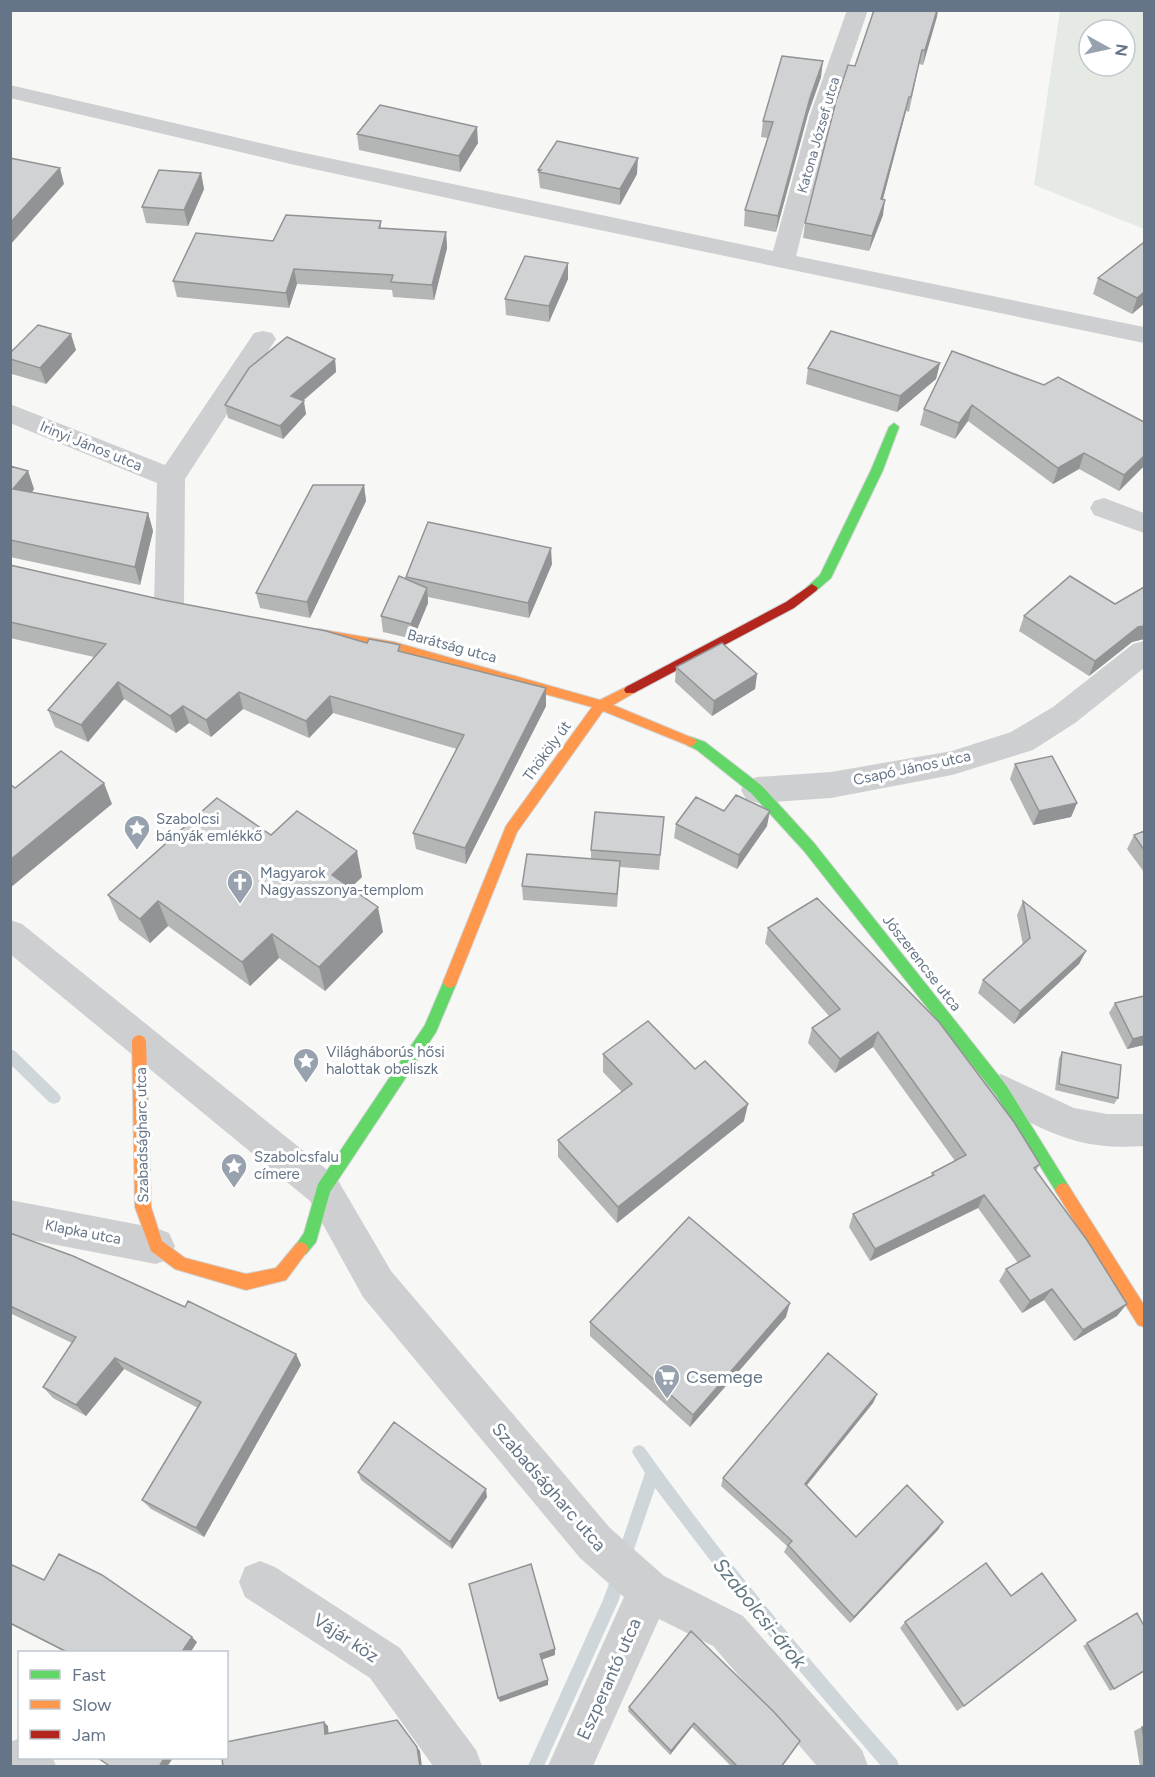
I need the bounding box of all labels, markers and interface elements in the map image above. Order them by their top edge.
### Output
north arrow [1077,18,1137,78]
text: N [1111,43,1132,57]
street label: Katona József utca [794,75,843,195]
street label: Irinyi János utca [37,417,145,475]
street label: Barátság utca [405,625,499,667]
street label: Thököly út [519,717,575,785]
street label: Csapó János utca [852,747,972,789]
place label: Szabolcsi bányák emlékkő [156,810,263,845]
place icon: Szabolcsi bányák emlékkő [122,813,152,851]
place label: Magyarok Nagyasszonya-templom [260,864,424,899]
church icon: Magyarok Nagyasszonya-templom [225,867,255,905]
street label: Jószerencse utca [879,911,965,1015]
place label: Világháborús hősi halottak obeliszk [326,1043,445,1078]
place icon: Világháborús hősi halottak obeliszk [291,1046,321,1084]
street label: Szabadságharc utca [132,1067,152,1203]
place label: Szabolcsfalu címere [254,1148,339,1183]
place icon: Szabolcsfalu címere [219,1151,249,1189]
street label: Klapka utca [43,1216,123,1248]
supermarket icon: Csemege [652,1362,682,1400]
place label: Csemege [686,1366,763,1388]
street label: Szabadságharc utca [487,1418,611,1556]
water label: Szabolcsi-árok [708,1553,813,1674]
street label: Vájár köz [309,1609,383,1667]
street label: Eszperantó utca [572,1615,646,1743]
legend [18,1651,228,1759]
text: Fast [72,1664,106,1686]
text: Slow [72,1694,111,1716]
text: Jam [72,1724,106,1746]

